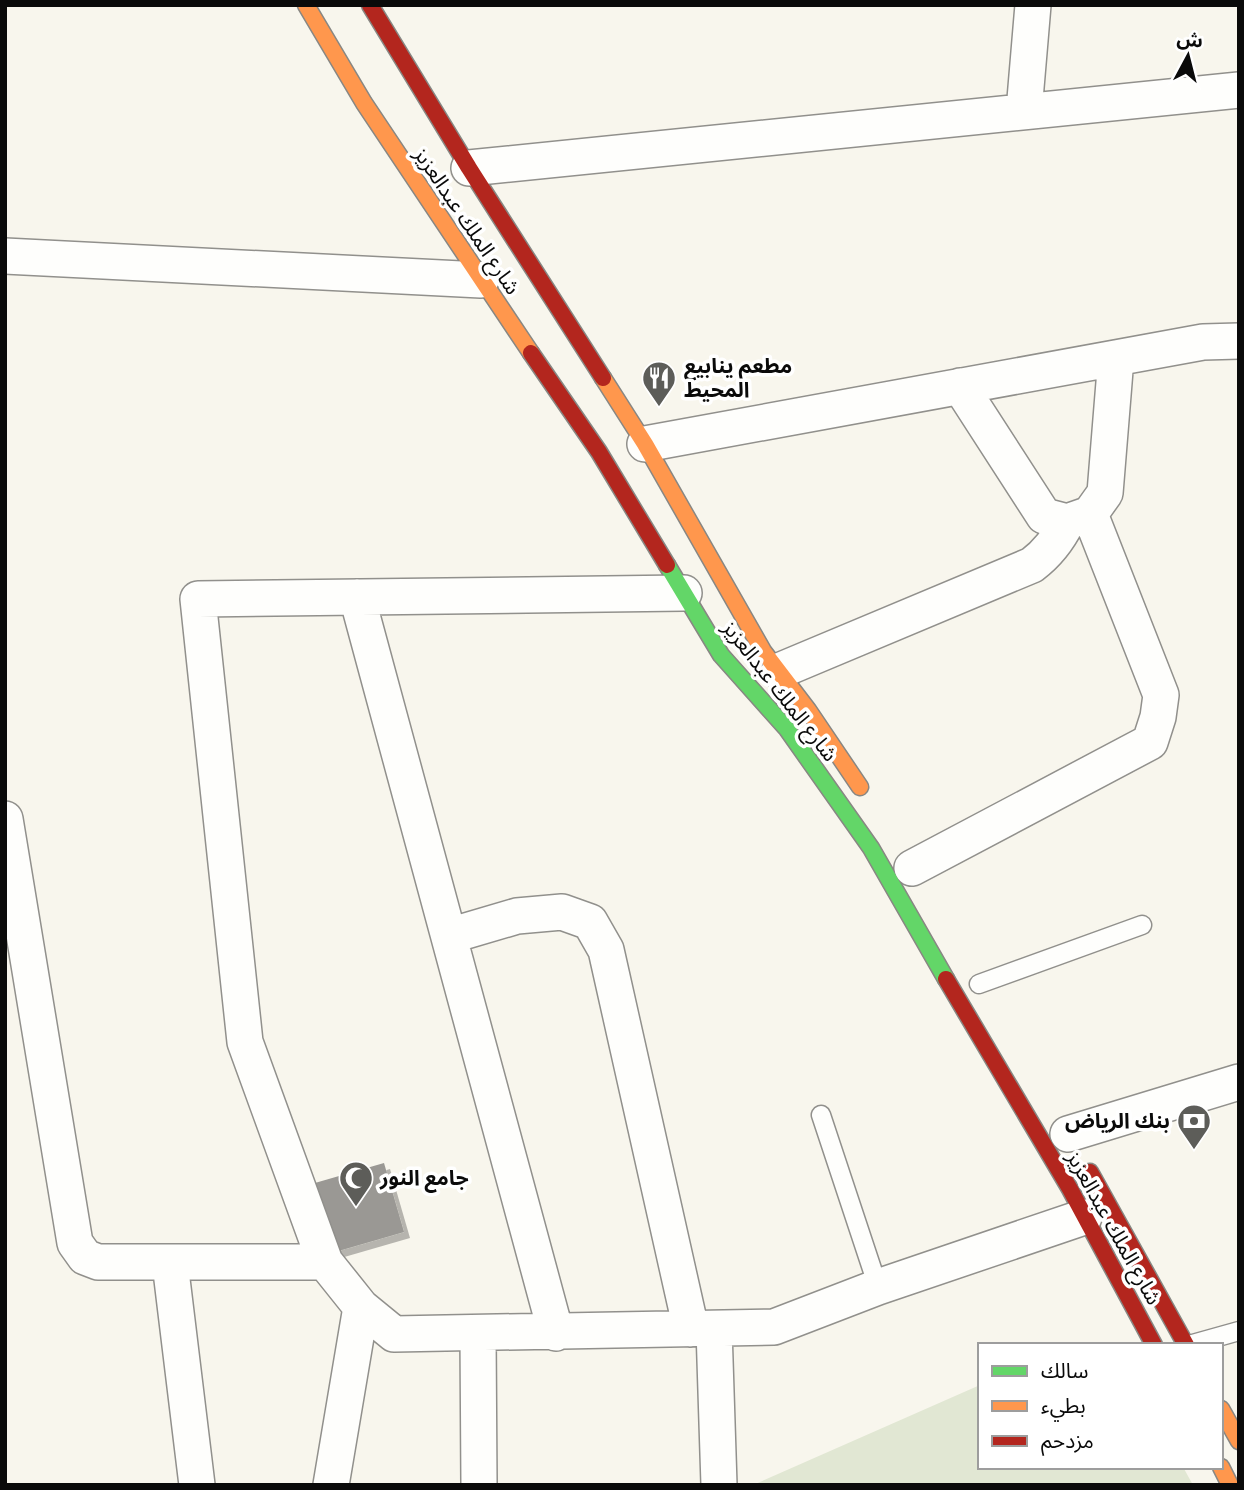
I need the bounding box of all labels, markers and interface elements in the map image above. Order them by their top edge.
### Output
north arrow [1153,21,1223,91]
text: ش [1176,26,1204,53]
street label: شارع الملك عبدالعزيز [406,141,527,301]
place label: مطعم ينابيع المحيط [684,352,792,403]
restaurant icon: مطعم ينابيع المحيط [640,359,678,408]
street label: شارع الملك عبدالعزيز [715,614,844,768]
bank icon: بنك الرياض [1175,1102,1213,1151]
place label: بنك الرياض [1065,1107,1170,1134]
street label: شارع الملك عبدالعزيز [1059,1145,1168,1310]
mosque icon: جامع النور [337,1159,375,1208]
place label: جامع النور [379,1164,469,1193]
legend [978,1343,1223,1469]
text: سالك [1041,1357,1088,1384]
text: بطيء [1041,1392,1086,1422]
text: مزدحم [1041,1427,1094,1456]

